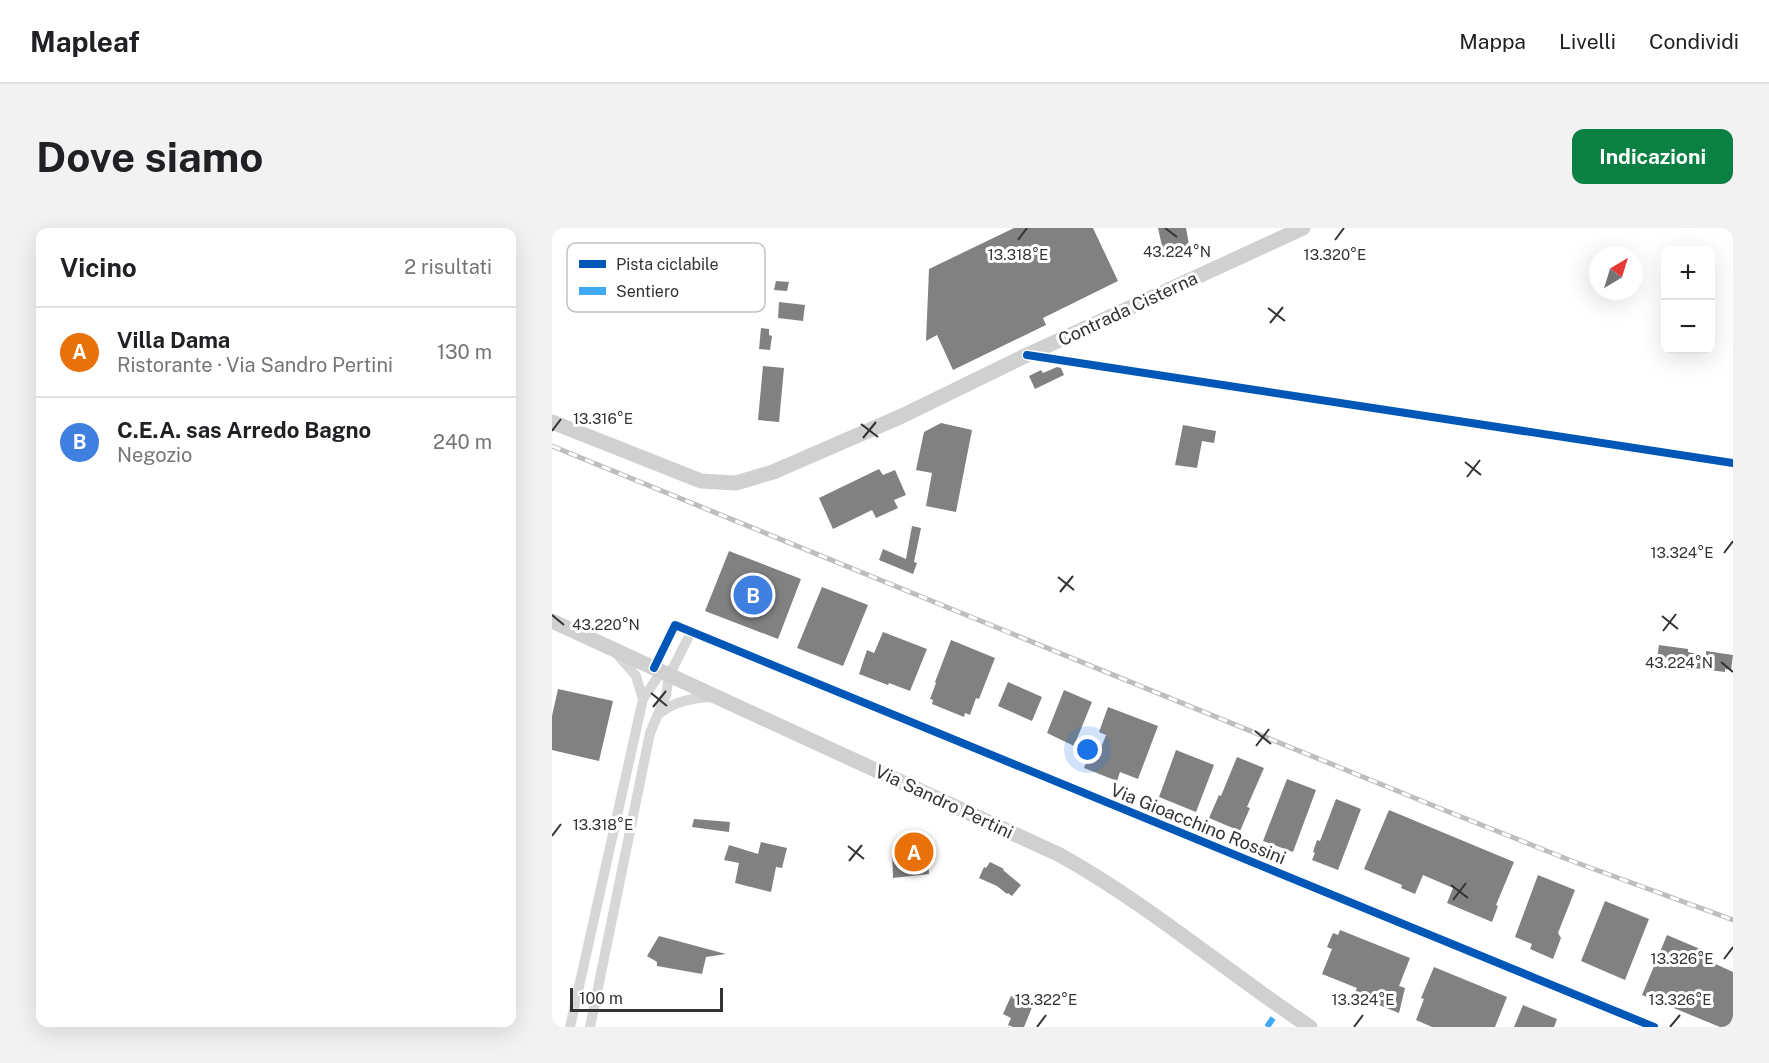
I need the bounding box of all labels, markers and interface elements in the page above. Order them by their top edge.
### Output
text: Mapleaf [30,25,140,58]
text: Mappa [1459,29,1526,54]
text: Livelli [1559,29,1616,54]
text: Condividi [1649,29,1739,54]
button: Indicazioni [1572,129,1733,184]
text: Dove siamo [36,132,263,181]
legend [567,243,765,312]
text: 43.224°N [1143,243,1211,260]
text: 13.318°E [988,246,1048,263]
text: 13.320°E [1304,246,1366,263]
north arrow [1589,246,1643,300]
map controls [1661,246,1715,354]
button: + [1661,246,1715,300]
text: Vicino [60,252,137,283]
text: 2 risultati [404,255,492,279]
text: Pista ciclabile [616,255,719,274]
street label: Contrada Cisterna [1055,267,1201,350]
text: Sentiero [616,282,679,301]
button: − [1661,300,1715,354]
text: Villa Dama [117,327,230,353]
text: A [72,340,87,364]
text: 130 m [437,340,492,364]
text: Ristorante · Via Sandro Pertini [117,353,393,377]
text: 13.316°E [573,410,633,427]
text: C.E.A. sas Arredo Bagno [117,417,371,443]
text: B [73,430,86,454]
text: 240 m [433,430,492,454]
text: Negozio [117,443,192,467]
text: 13.324°E [1651,544,1714,561]
pin: B [734,572,772,617]
text: 43.220°N [572,616,640,633]
text: 43.224°N [1645,654,1713,671]
your location [1073,735,1102,764]
street label: Via Sandro Pertini [872,760,1017,843]
street label: Via Gioacchino Rossini [1107,779,1289,868]
text: 13.318°E [573,816,633,833]
pin: A [894,830,934,874]
text: 13.326°E [1651,950,1713,967]
scale bar [570,985,723,1012]
text: 100 m [579,989,623,1008]
text: 13.322°E [1015,991,1077,1008]
text: 13.324°E [1332,991,1395,1008]
text: 13.326°E [1649,991,1711,1008]

